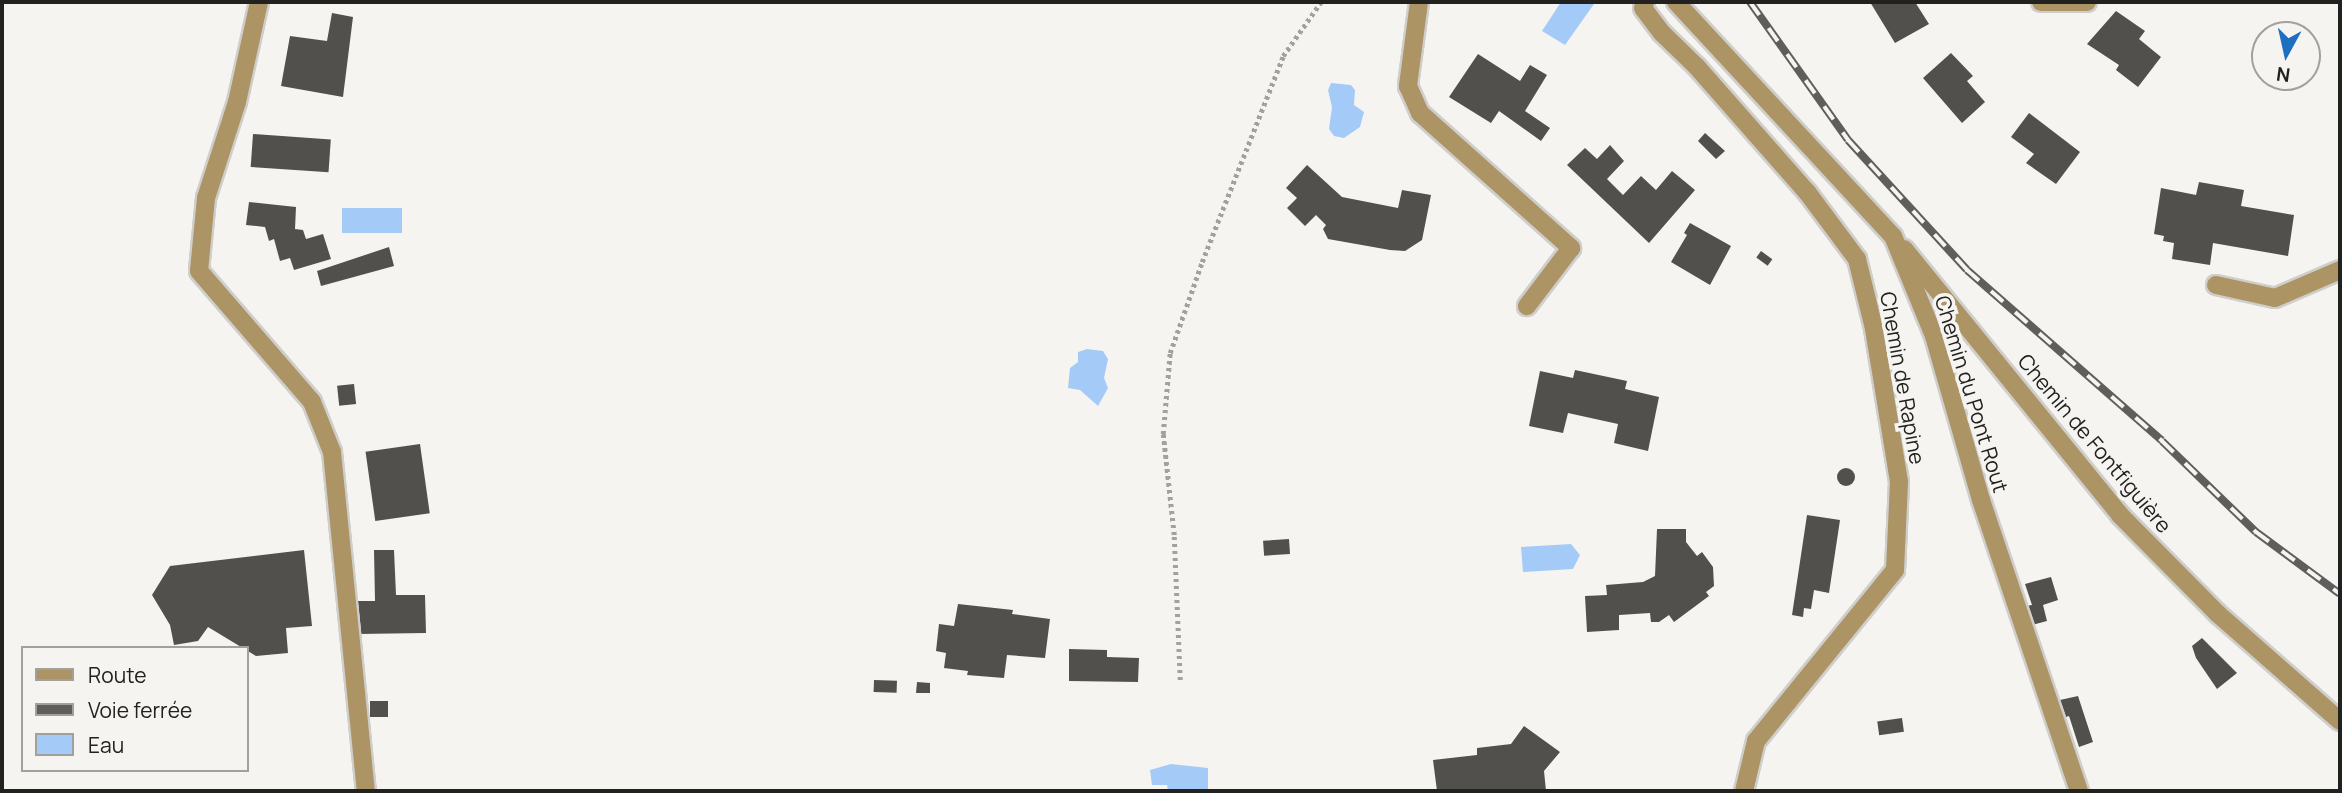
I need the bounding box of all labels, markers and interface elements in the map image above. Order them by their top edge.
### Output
north arrow [2251,21,2321,91]
text: N [2275,61,2292,89]
street label: Chemin de Rapine [1875,290,1931,466]
street label: Chemin du Pont Rout [1930,292,2014,496]
street label: Chemin de Fontfiguière [2013,348,2177,538]
legend [21,646,248,772]
text: Route [88,661,146,689]
text: Voie ferrée [88,696,192,724]
text: Eau [88,731,124,759]

